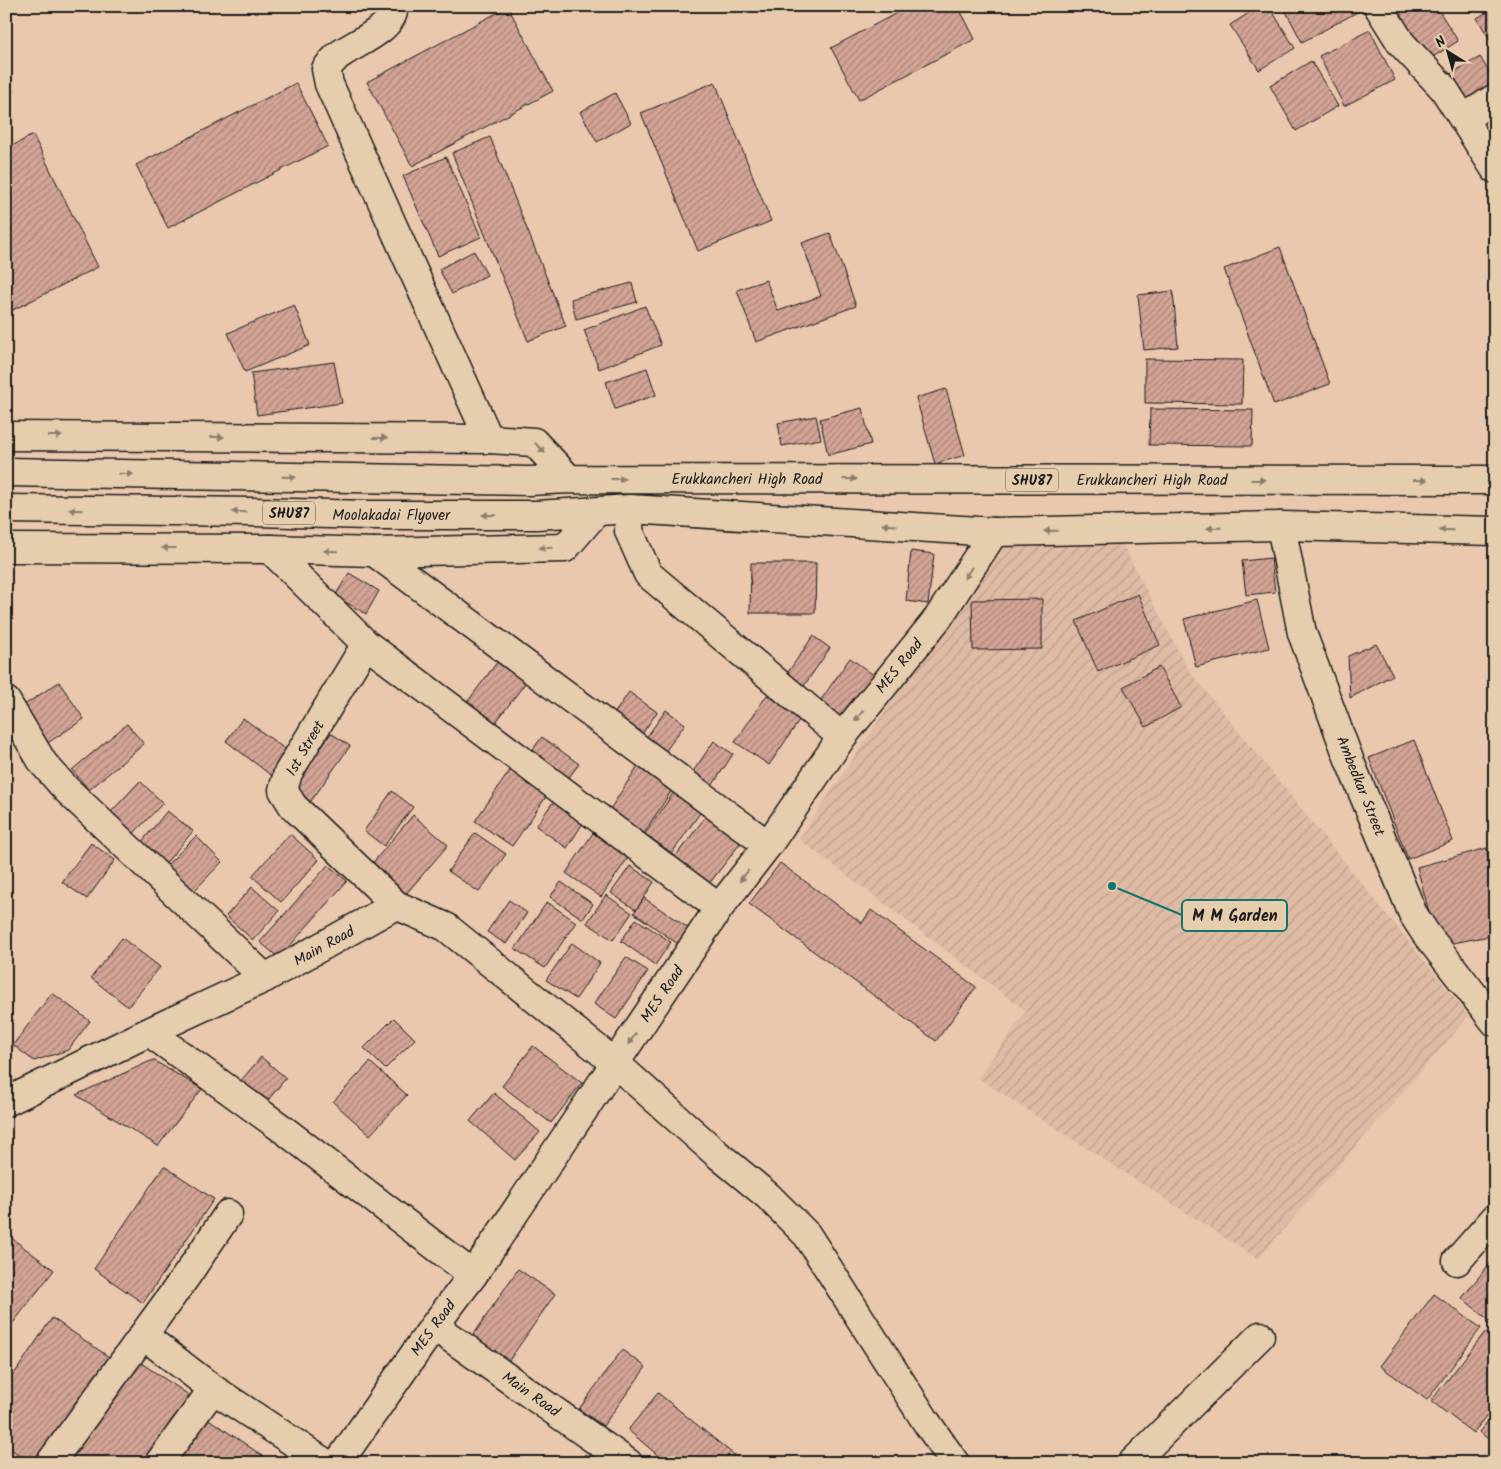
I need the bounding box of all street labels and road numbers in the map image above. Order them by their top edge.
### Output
street label: Erukkancheri High Road [672,468,823,492]
road number: SHU87 [1006,468,1058,492]
street label: Erukkancheri High Road [1077,469,1228,493]
road number: SHU87 [263,502,315,524]
street label: Moolakadai Flyover [332,504,451,528]
street label: MES Road [870,634,930,699]
street label: 1st Street [280,716,332,781]
street label: Ambedkar Street [1329,733,1391,840]
street label: Main Road [290,920,360,973]
street label: MES Road [635,961,691,1028]
street label: MES Road [405,1295,463,1362]
street label: Main Road [496,1366,565,1424]

